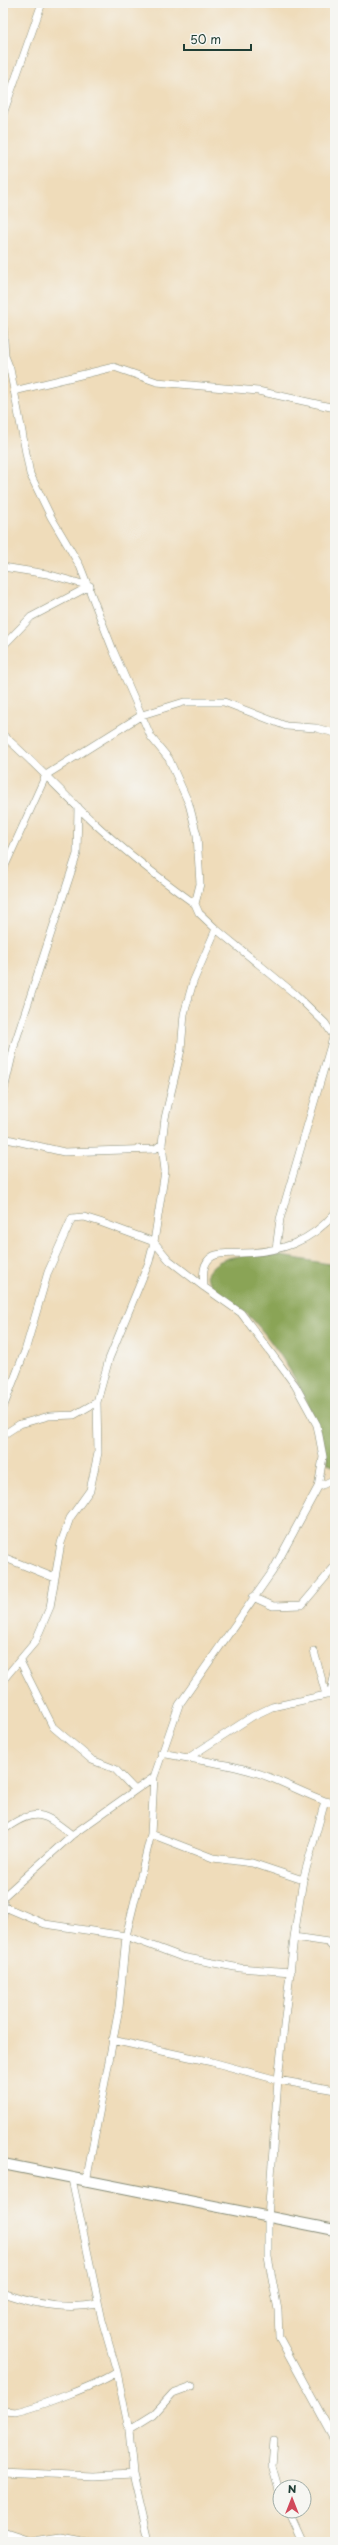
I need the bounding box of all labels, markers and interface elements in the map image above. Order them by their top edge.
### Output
scale bar [184,26,251,52]
text: 50 m [190,30,221,48]
north arrow [272,2479,312,2519]
text: N [288,2480,297,2497]

